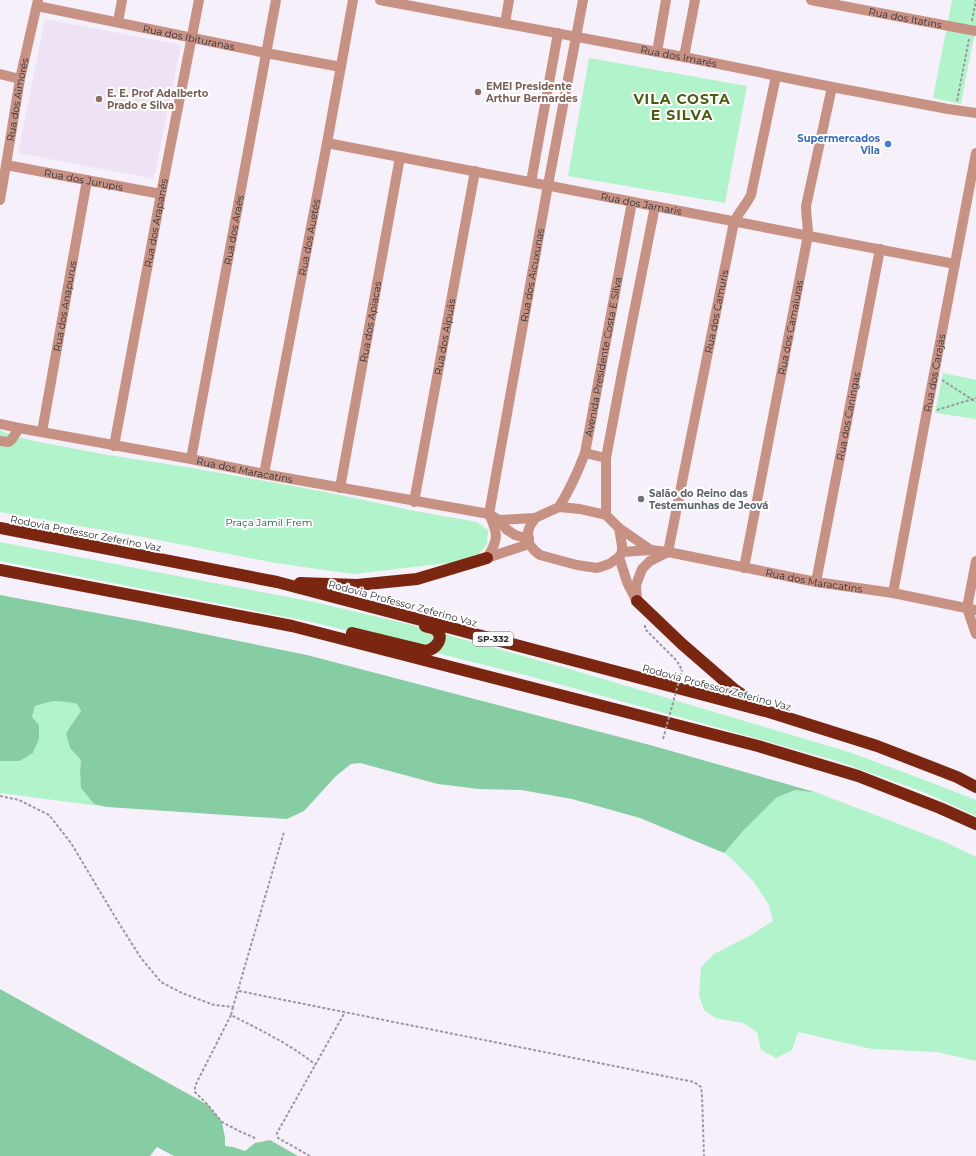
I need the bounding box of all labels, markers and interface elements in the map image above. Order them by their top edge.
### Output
street label: Rua dos Itatins [868,5,943,31]
street label: Rua dos Ibituranas [142,22,236,53]
street label: Rua dos Imarés [639,43,718,71]
street label: Rua dos Aimorés [4,56,32,142]
place label: EMEI Presidente Arthur Bernardes [485,80,578,105]
place label: E. E. Prof Adalberto Prado e Silva [107,87,209,112]
marker: EMEI Presidente Arthur Bernardes [473,87,483,97]
district label: VILA COSTA E SILVA [632,90,731,124]
marker: E. E. Prof Adalberto Prado e Silva [94,94,104,104]
place label: Supermercados Vila [797,132,881,157]
marker: Supermercados Vila [883,139,893,149]
street label: Rua dos Jurupis [43,166,124,194]
street label: Rua dos Arapanés [141,177,171,268]
street label: Rua dos Jamaris [600,190,683,218]
street label: Rua dos Araés [221,194,247,266]
street label: Rua dos Auetés [296,198,323,277]
street label: Rua dos Aicuxunas [518,227,547,323]
street label: Rua dos Anapurus [51,260,80,353]
street label: Rua dos Camuris [702,268,731,354]
street label: Avenida Presidente Costa E Silva [582,276,625,438]
street label: Rua dos Camaiuras [775,279,806,376]
street label: Rua dos Apiacas [357,280,384,363]
street label: Rua dos Aipuás [432,298,458,376]
street label: Rua dos Carajás [921,333,948,413]
street label: Rua dos Caningas [834,371,863,461]
street label: Rua dos Maracatins [195,454,294,486]
place label: Salão do Reino das Testemunhas de Jeová [649,487,768,512]
marker: Salão do Reino das Testemunhas de Jeová [636,494,646,504]
street label: Rodovia Professor Zeferino Vaz [9,512,163,555]
park label: Praça Jamil Frem [226,516,312,529]
street label: Rua dos Maracatins [764,566,863,596]
street label: Rodovia Professor Zeferino Vaz [327,577,479,630]
road number: SP-332 [473,632,513,646]
street label: Rodovia Professor Zeferino Vaz [641,661,793,714]

